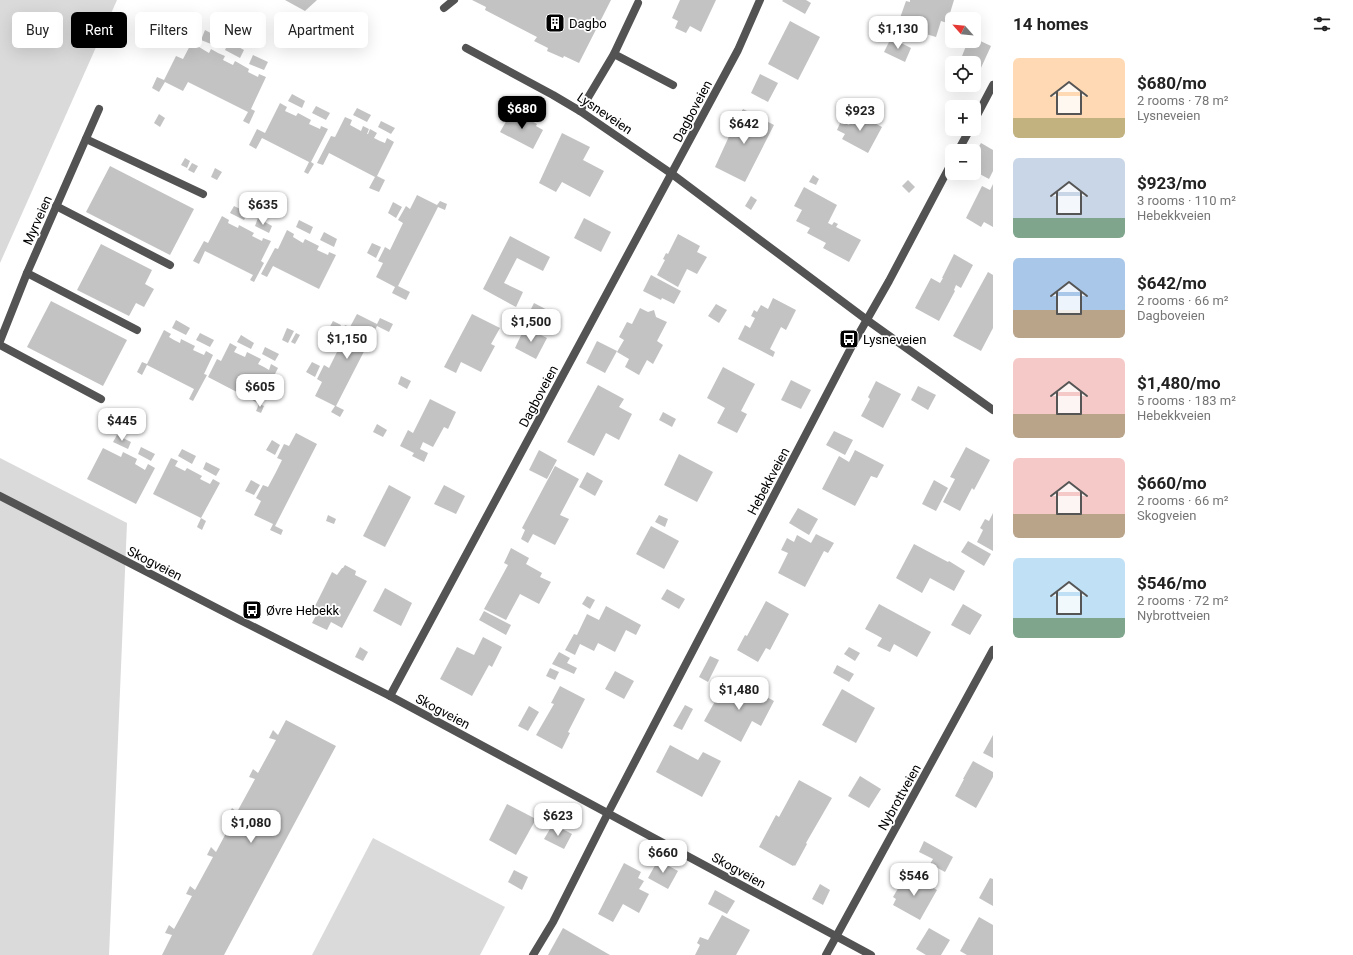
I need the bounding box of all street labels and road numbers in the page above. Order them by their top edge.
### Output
street label: Dagboveien [670,78,715,145]
street label: Lysneveien [574,89,635,137]
street label: Myrveien [20,193,55,247]
street label: Dagboveien [516,363,561,430]
street label: Hebekkveien [744,445,792,517]
street label: Skogveien [125,543,185,584]
street label: Skogveien [413,691,472,732]
street label: Nybrottveien [875,762,924,833]
street label: Skogveien [709,849,768,891]

